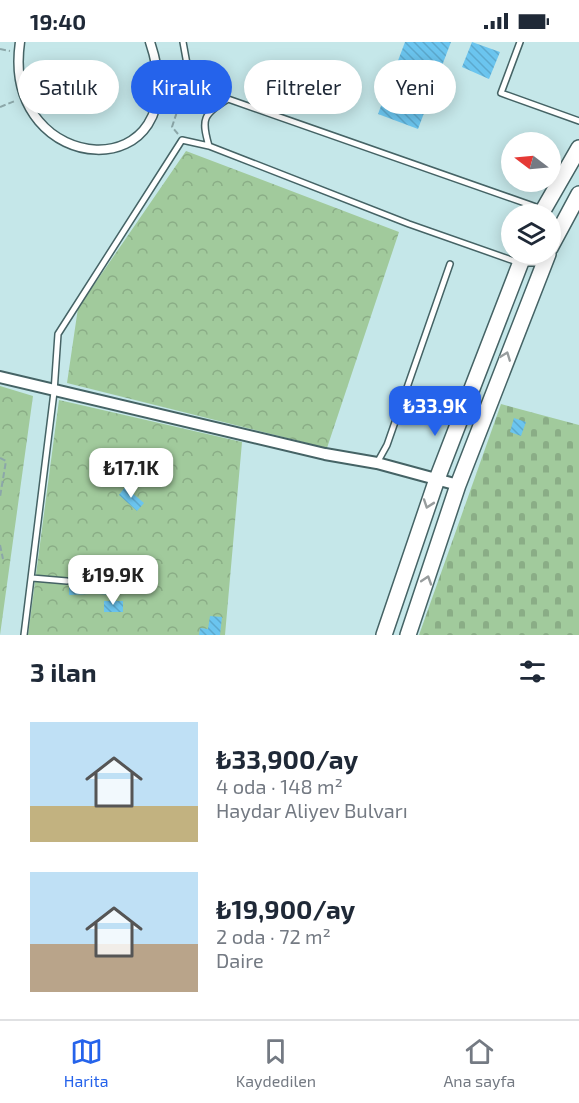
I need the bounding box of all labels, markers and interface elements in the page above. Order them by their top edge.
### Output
text: 19:40 [30,8,86,34]
chip: Satılık [18,60,119,114]
chip: Kiralık [131,60,232,114]
chip: Filtreler [244,60,362,114]
chip: Yeni [374,60,456,114]
north arrow [501,132,561,192]
map controls [501,132,561,264]
button: layers [501,204,561,264]
one-way arrow [499,352,512,362]
pin: ₺33.9K [386,386,484,437]
text: ₺33.9K [403,393,467,417]
pin: ₺17.1K [82,448,180,499]
text: ₺17.1K [103,455,159,479]
one-way arrow [423,499,436,509]
pin: ₺19.9K [64,555,162,606]
text: ₺19.9K [82,562,144,586]
one-way arrow [419,575,432,586]
icon: filters [516,655,549,688]
text: 3 ilan [30,656,97,687]
text: ₺33,900/ay [216,743,358,774]
icon: home [78,746,150,818]
text: 4 oda · 148 m² [216,774,343,798]
text: Haydar Aliyev Bulvarı [216,798,408,822]
text: ₺19,900/ay [216,893,355,924]
icon: home [78,896,150,968]
text: 2 oda · 72 m² [216,924,331,948]
text: Daire [216,948,264,972]
tab: Harita [64,1035,108,1090]
tab: Kaydedilen [236,1035,316,1090]
tab: Ana sayfa [443,1035,515,1090]

